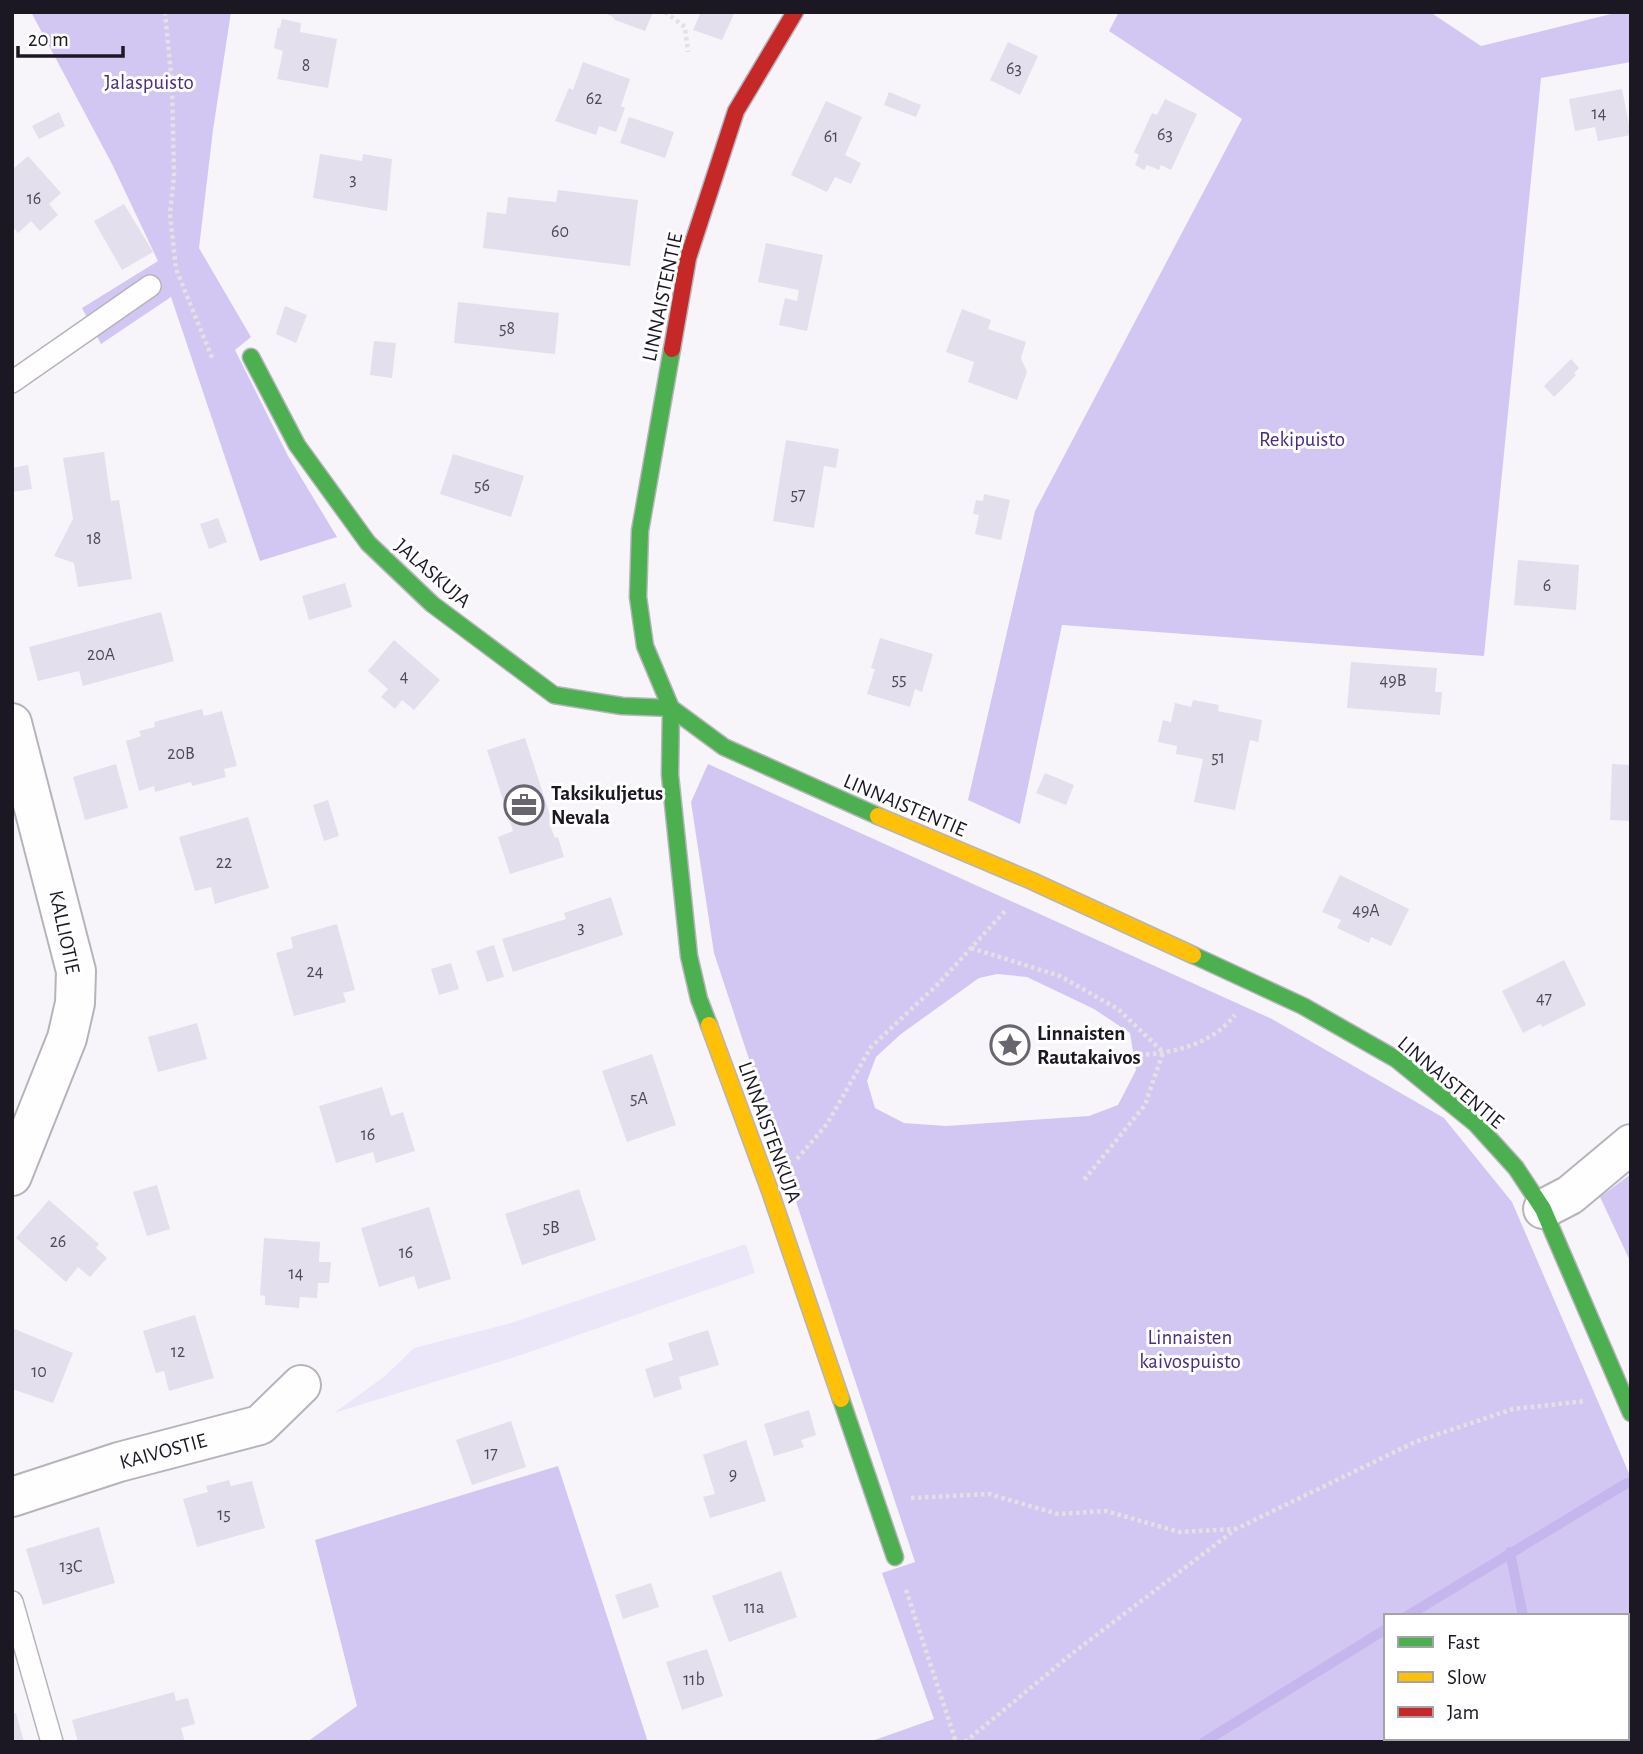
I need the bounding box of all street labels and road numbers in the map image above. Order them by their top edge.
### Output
street label: LINNAISTENTIE [639,231,686,363]
street label: JALASKUJA [391,535,475,612]
street label: LINNAISTENTIE [840,770,969,841]
street label: KALLIOTIE [45,888,84,976]
street label: LINNAISTENTIE [1394,1032,1508,1132]
street label: LINNAISTENKUJA [734,1059,805,1206]
street label: KAIVOSTIE [117,1430,209,1473]

